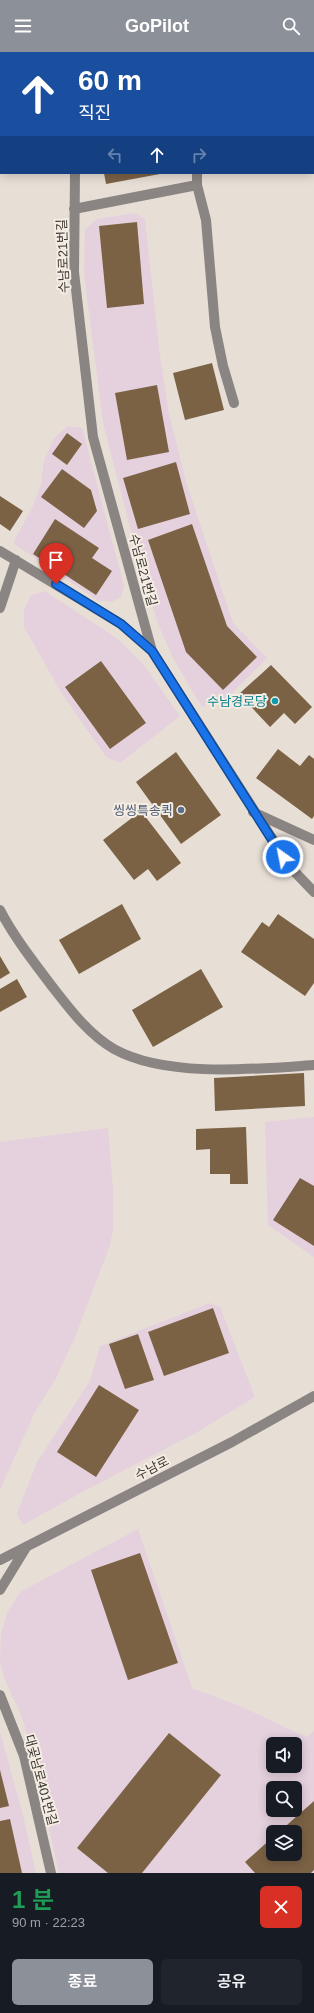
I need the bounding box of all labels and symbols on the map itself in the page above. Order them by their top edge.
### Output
street label: 수남로21번길 [54,219,72,293]
street label: 수남로21번길 [126,532,160,608]
pin [39,543,73,584]
place label: 수남경로당 [207,694,267,709]
marker: 수남경로당 [270,696,280,706]
place label: 씽씽특송퀵 [113,803,173,818]
marker: 씽씽특송퀵 [176,805,186,815]
position arrow [262,836,304,878]
street label: 수남로 [133,1453,171,1483]
street label: 대곶남로401번길 [22,1733,60,1827]

